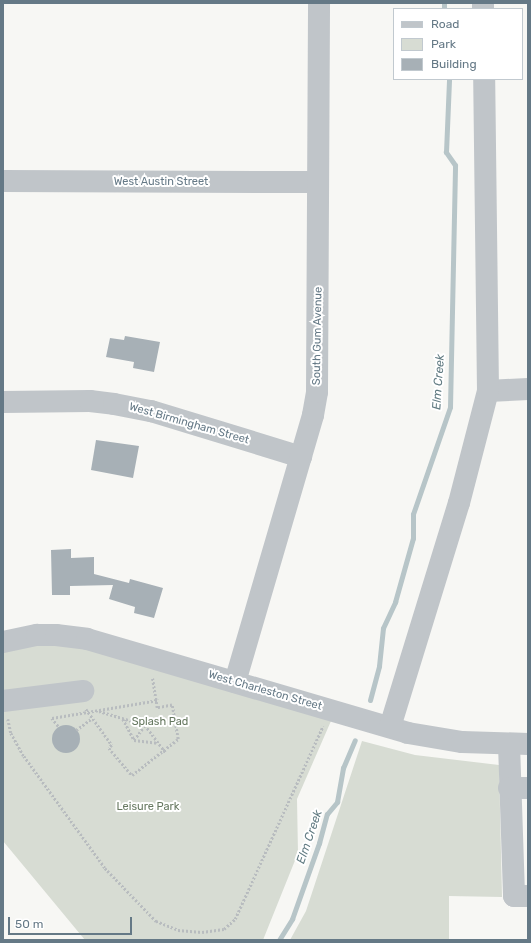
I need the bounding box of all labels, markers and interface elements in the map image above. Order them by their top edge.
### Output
legend [393,8,523,80]
text: Road [431,17,459,31]
text: Park [431,37,456,51]
text: Building [431,57,477,71]
street label: West Austin Street [114,175,208,189]
street label: South Gum Avenue [311,287,325,385]
water label: Elm Creek [430,354,448,410]
street label: West Birmingham Street [127,401,251,447]
street label: West Charleston Street [207,668,323,714]
park label: Splash Pad [132,715,188,729]
park label: Leisure Park [117,800,179,814]
water label: Elm Creek [294,808,326,866]
scale bar [10,909,134,935]
text: 50 m [15,917,43,931]

